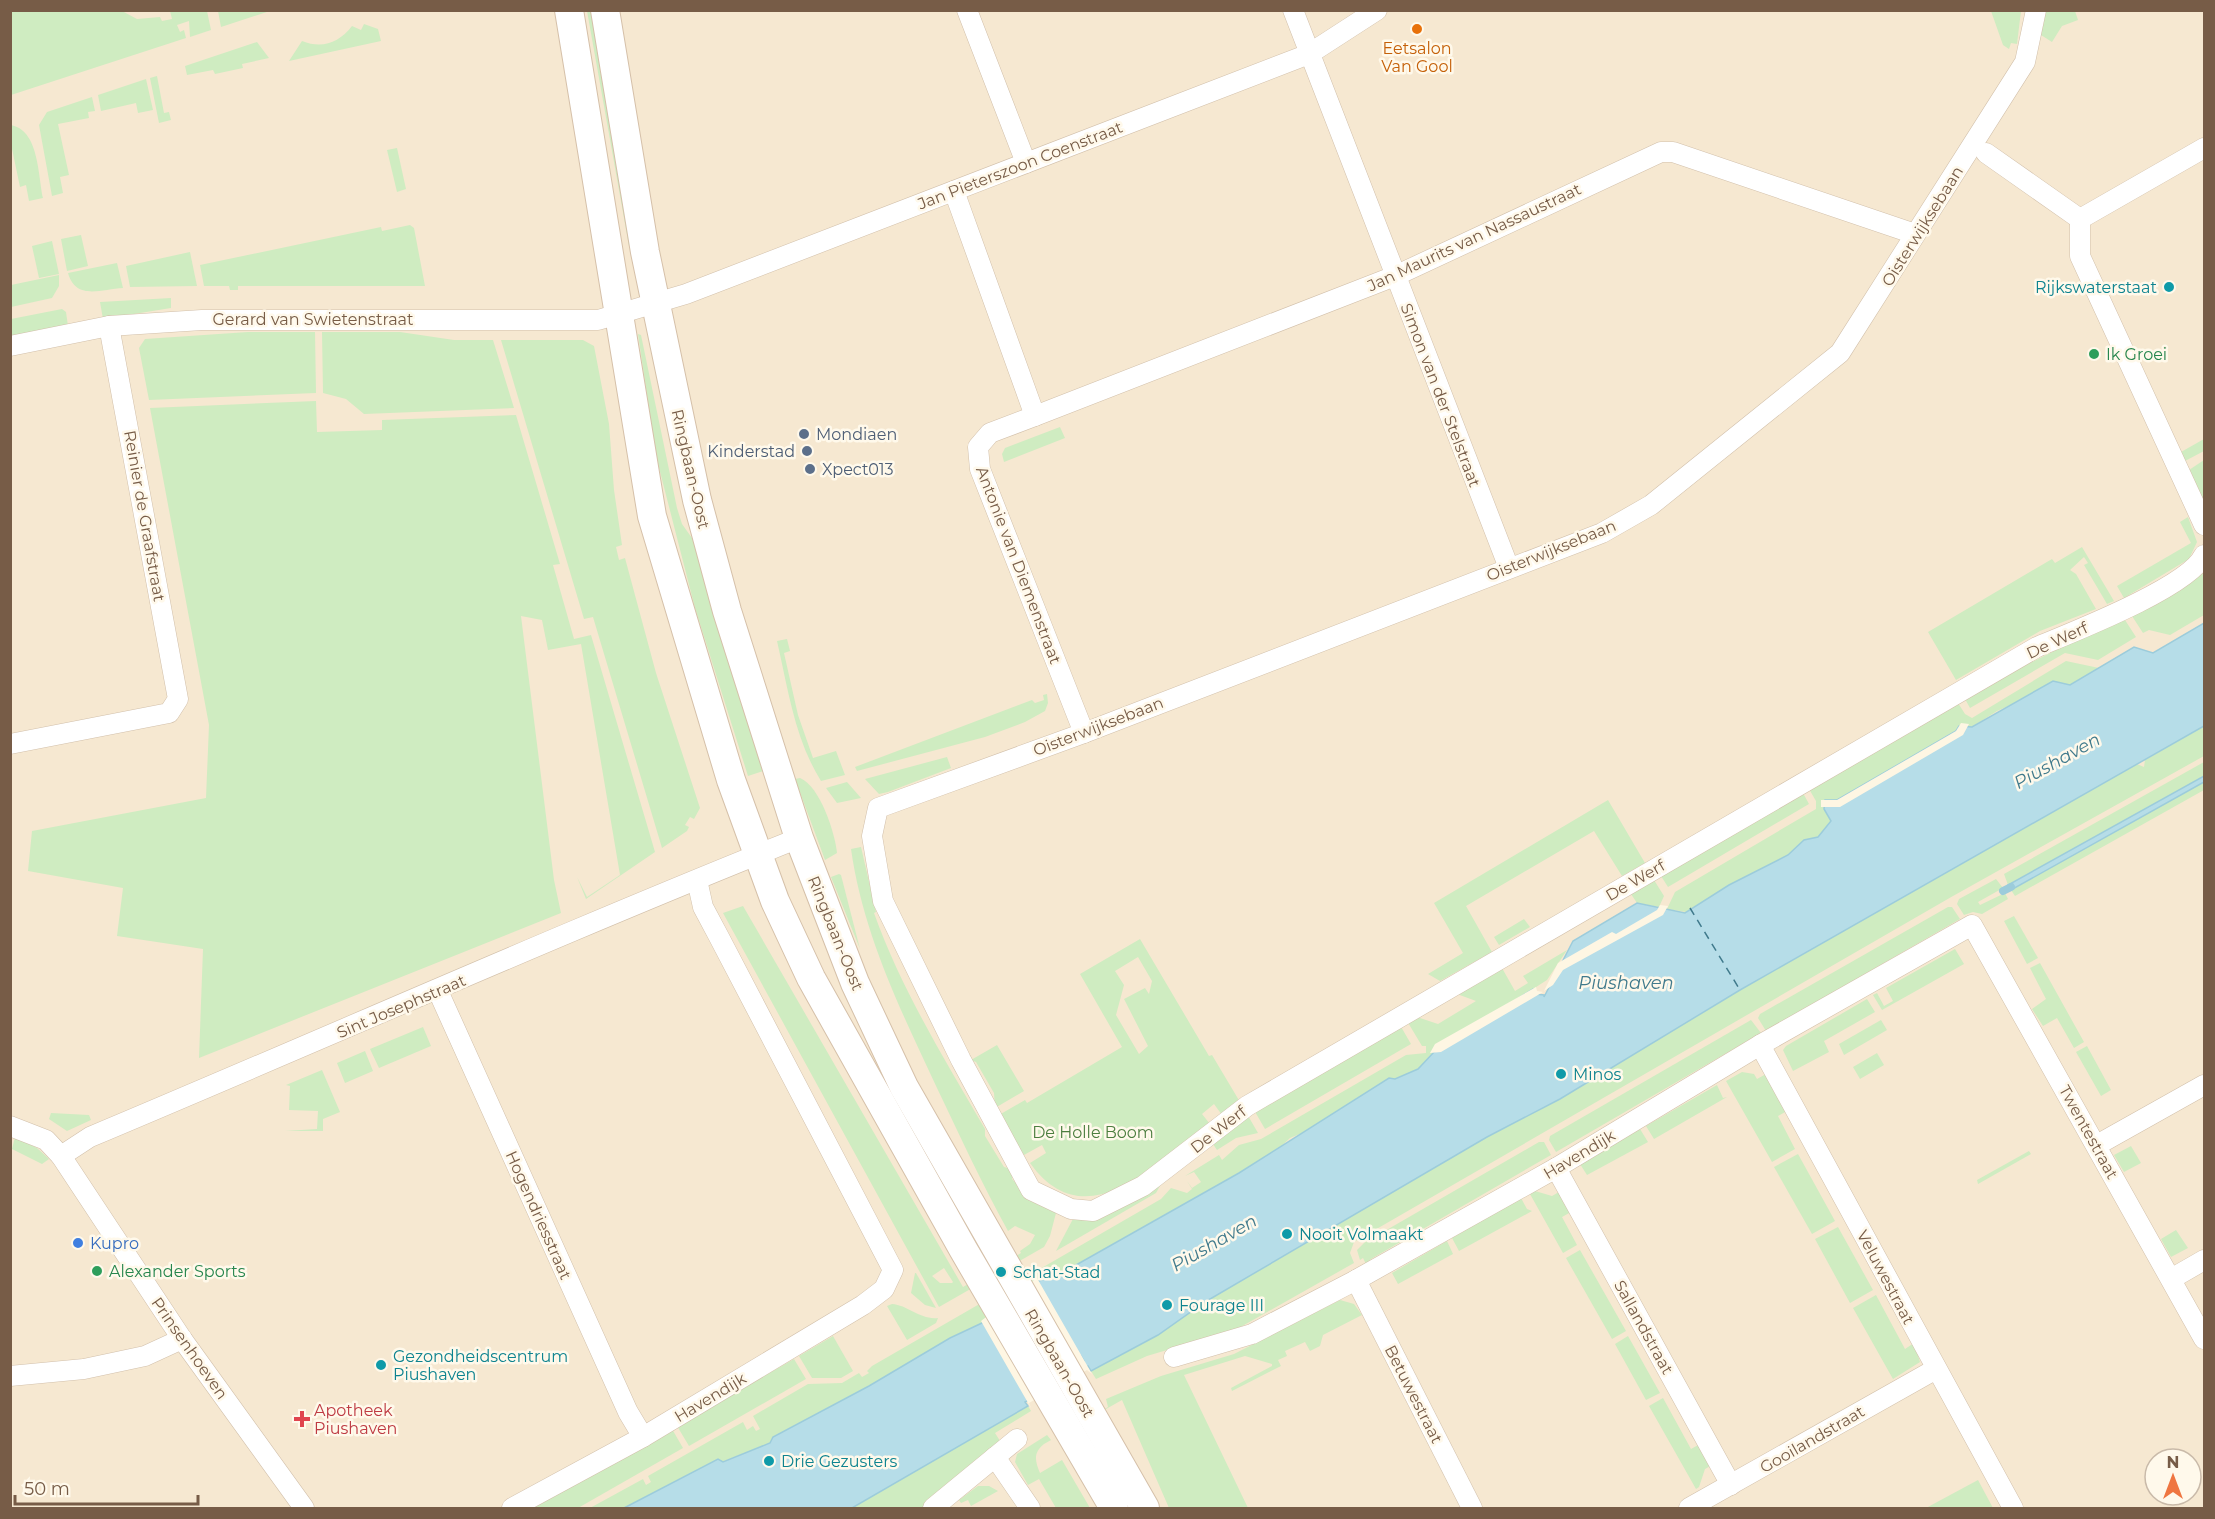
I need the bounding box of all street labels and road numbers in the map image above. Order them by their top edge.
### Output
street label: Jan Pieterszoon Coenstraat [914,117,1126,214]
street label: Oisterwijksebaan [1878,163,1967,290]
street label: Jan Maurits van Nassaustraat [1364,179,1584,296]
street label: Simon van der Stelstraat [1397,300,1485,490]
street label: Gerard van Swietenstraat [212,310,414,329]
street label: Ringbaan-Oost [668,407,714,531]
street label: Reinier de Graafstraat [120,429,169,604]
street label: Antonie van Diemenstraat [972,464,1065,667]
street label: Oisterwijksebaan [1484,516,1619,585]
street label: De Werf [2024,618,2091,663]
street label: Oisterwijksebaan [1030,693,1166,760]
street label: De Werf [1602,856,1669,905]
street label: Ringbaan-Oost [804,873,867,994]
street label: Sint Josephstraat [334,971,469,1042]
street label: Twentestraat [2055,1082,2122,1183]
street label: De Werf [1187,1101,1250,1157]
street label: Havendijk [1540,1125,1619,1183]
street label: Hogendriesstraat [502,1148,576,1283]
street label: Veluwestraat [1853,1227,1919,1328]
street label: Sallandstraat [1610,1277,1677,1378]
street label: Prinsenhoeven [147,1294,232,1403]
street label: Ringbaan-Oost [1021,1306,1099,1421]
street label: Betuwestraat [1381,1342,1447,1447]
street label: Havendijk [671,1368,750,1426]
street label: Gooilandstraat [1757,1402,1868,1477]

